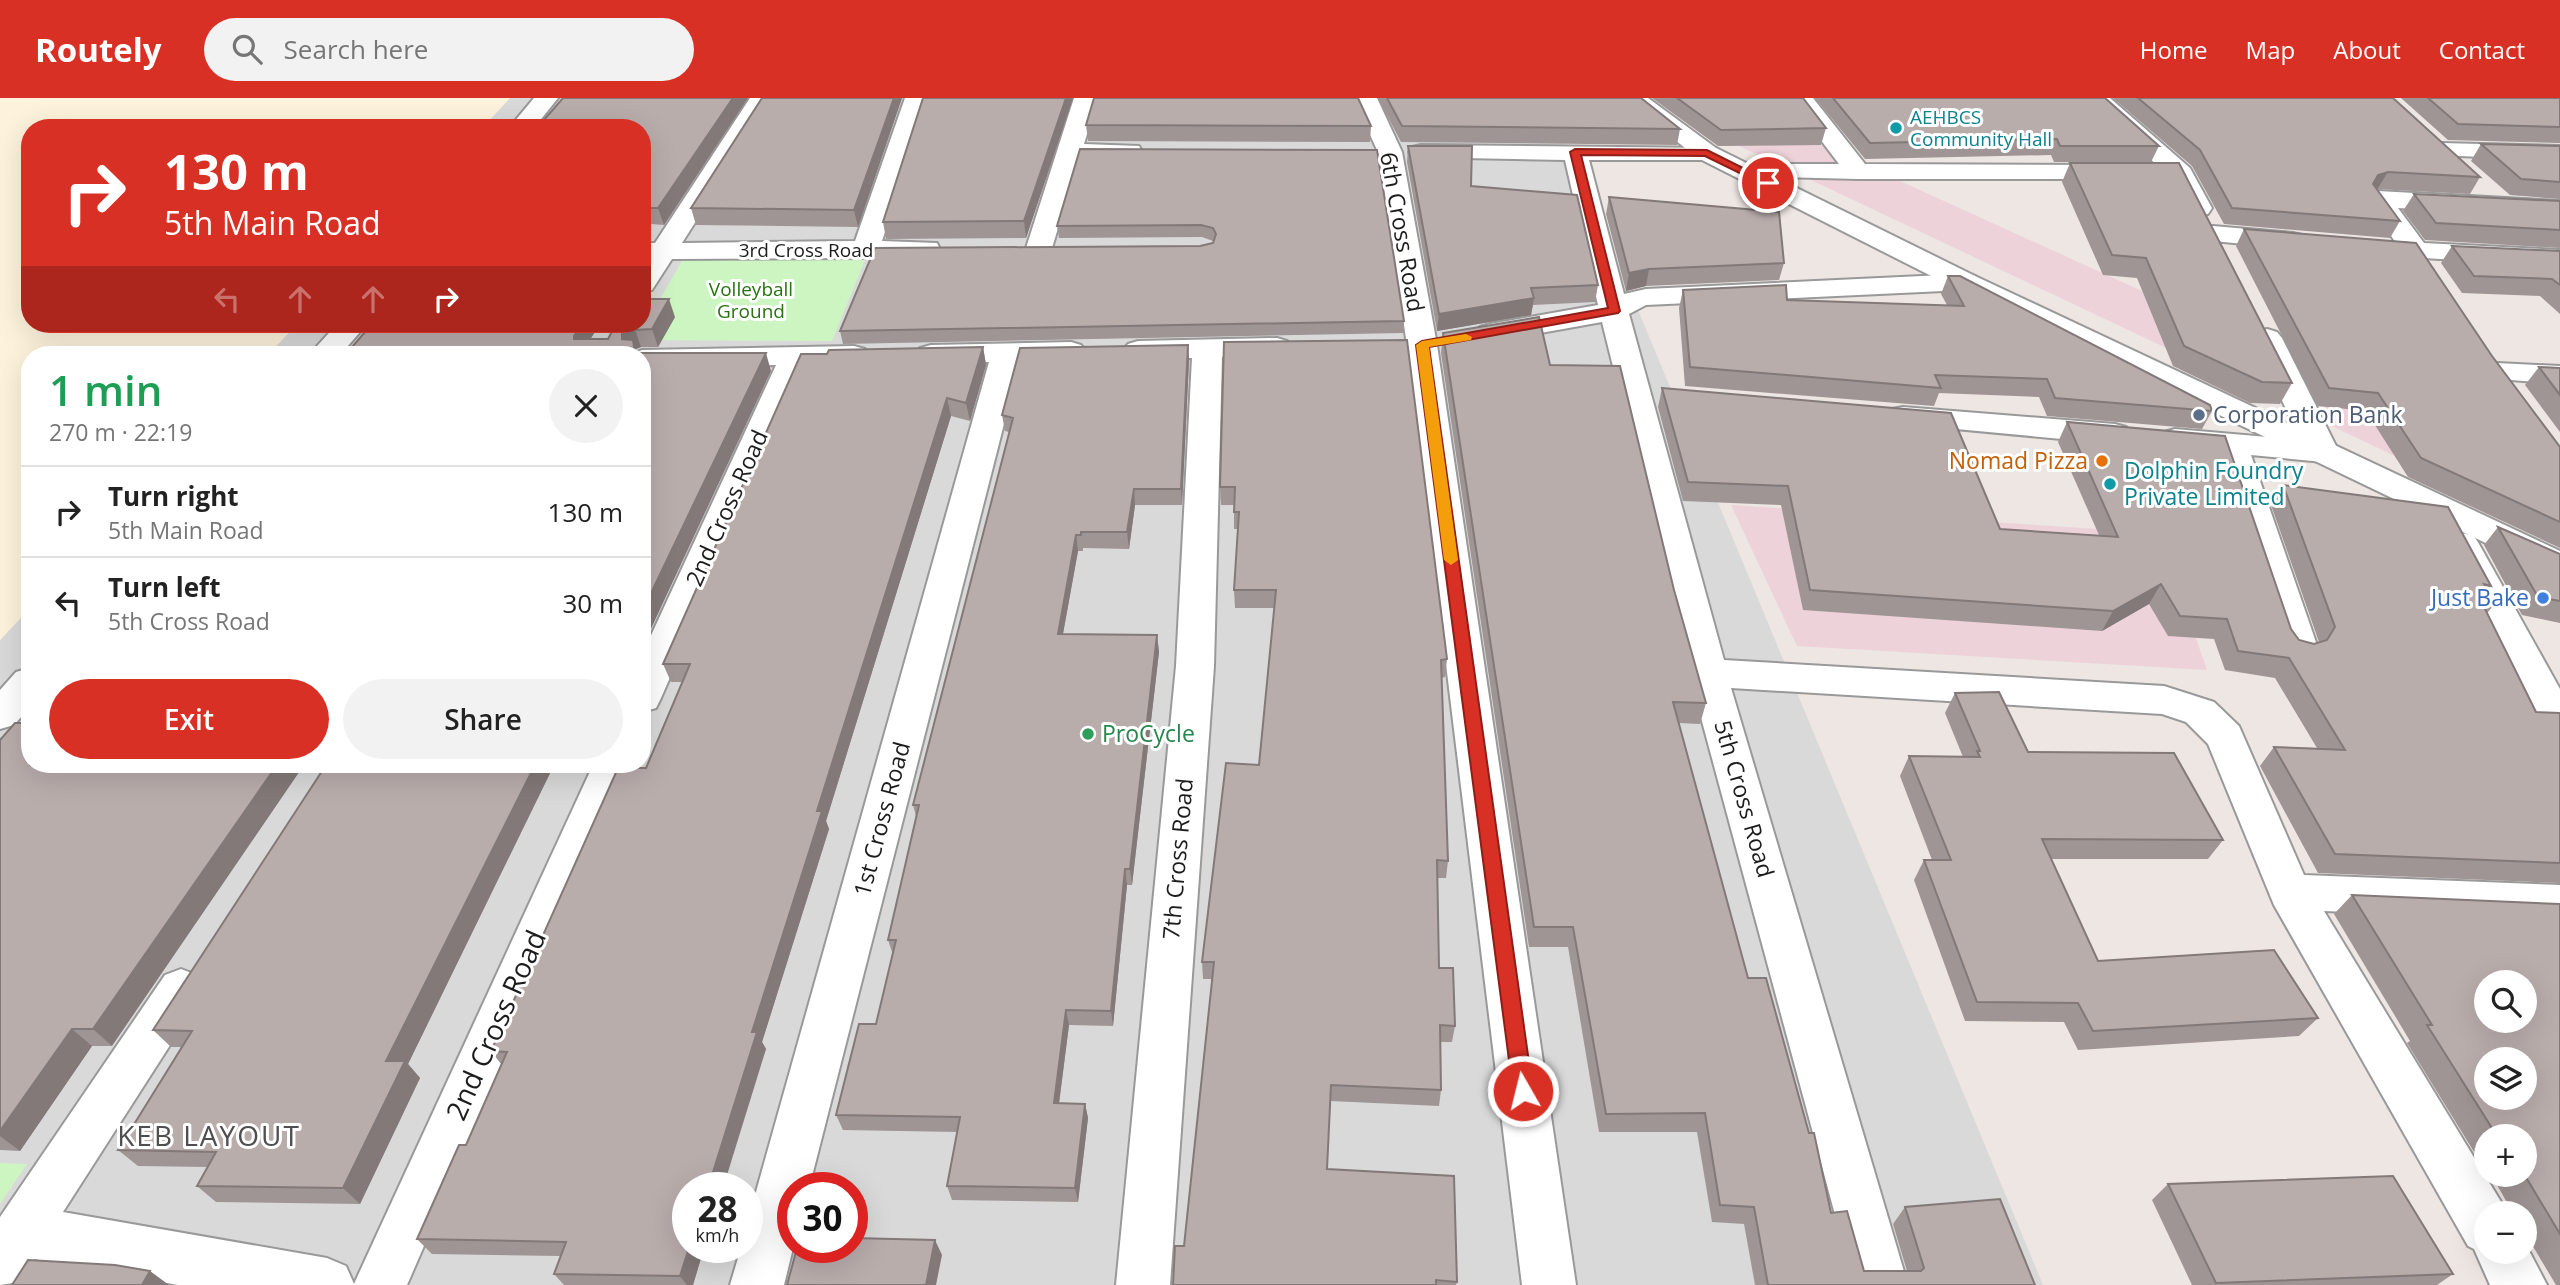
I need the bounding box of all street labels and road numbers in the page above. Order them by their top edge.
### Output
street label: 6th Cross Road [1373,149,1433,314]
street label: 3rd Cross Road [739,237,873,263]
street label: 2nd Cross Road [677,424,775,591]
street label: 5th Cross Road [1707,716,1783,881]
street label: 1st Cross Road [845,738,917,900]
street label: 7th Cross Road [1154,777,1200,941]
street label: 2nd Cross Road [436,924,554,1126]

